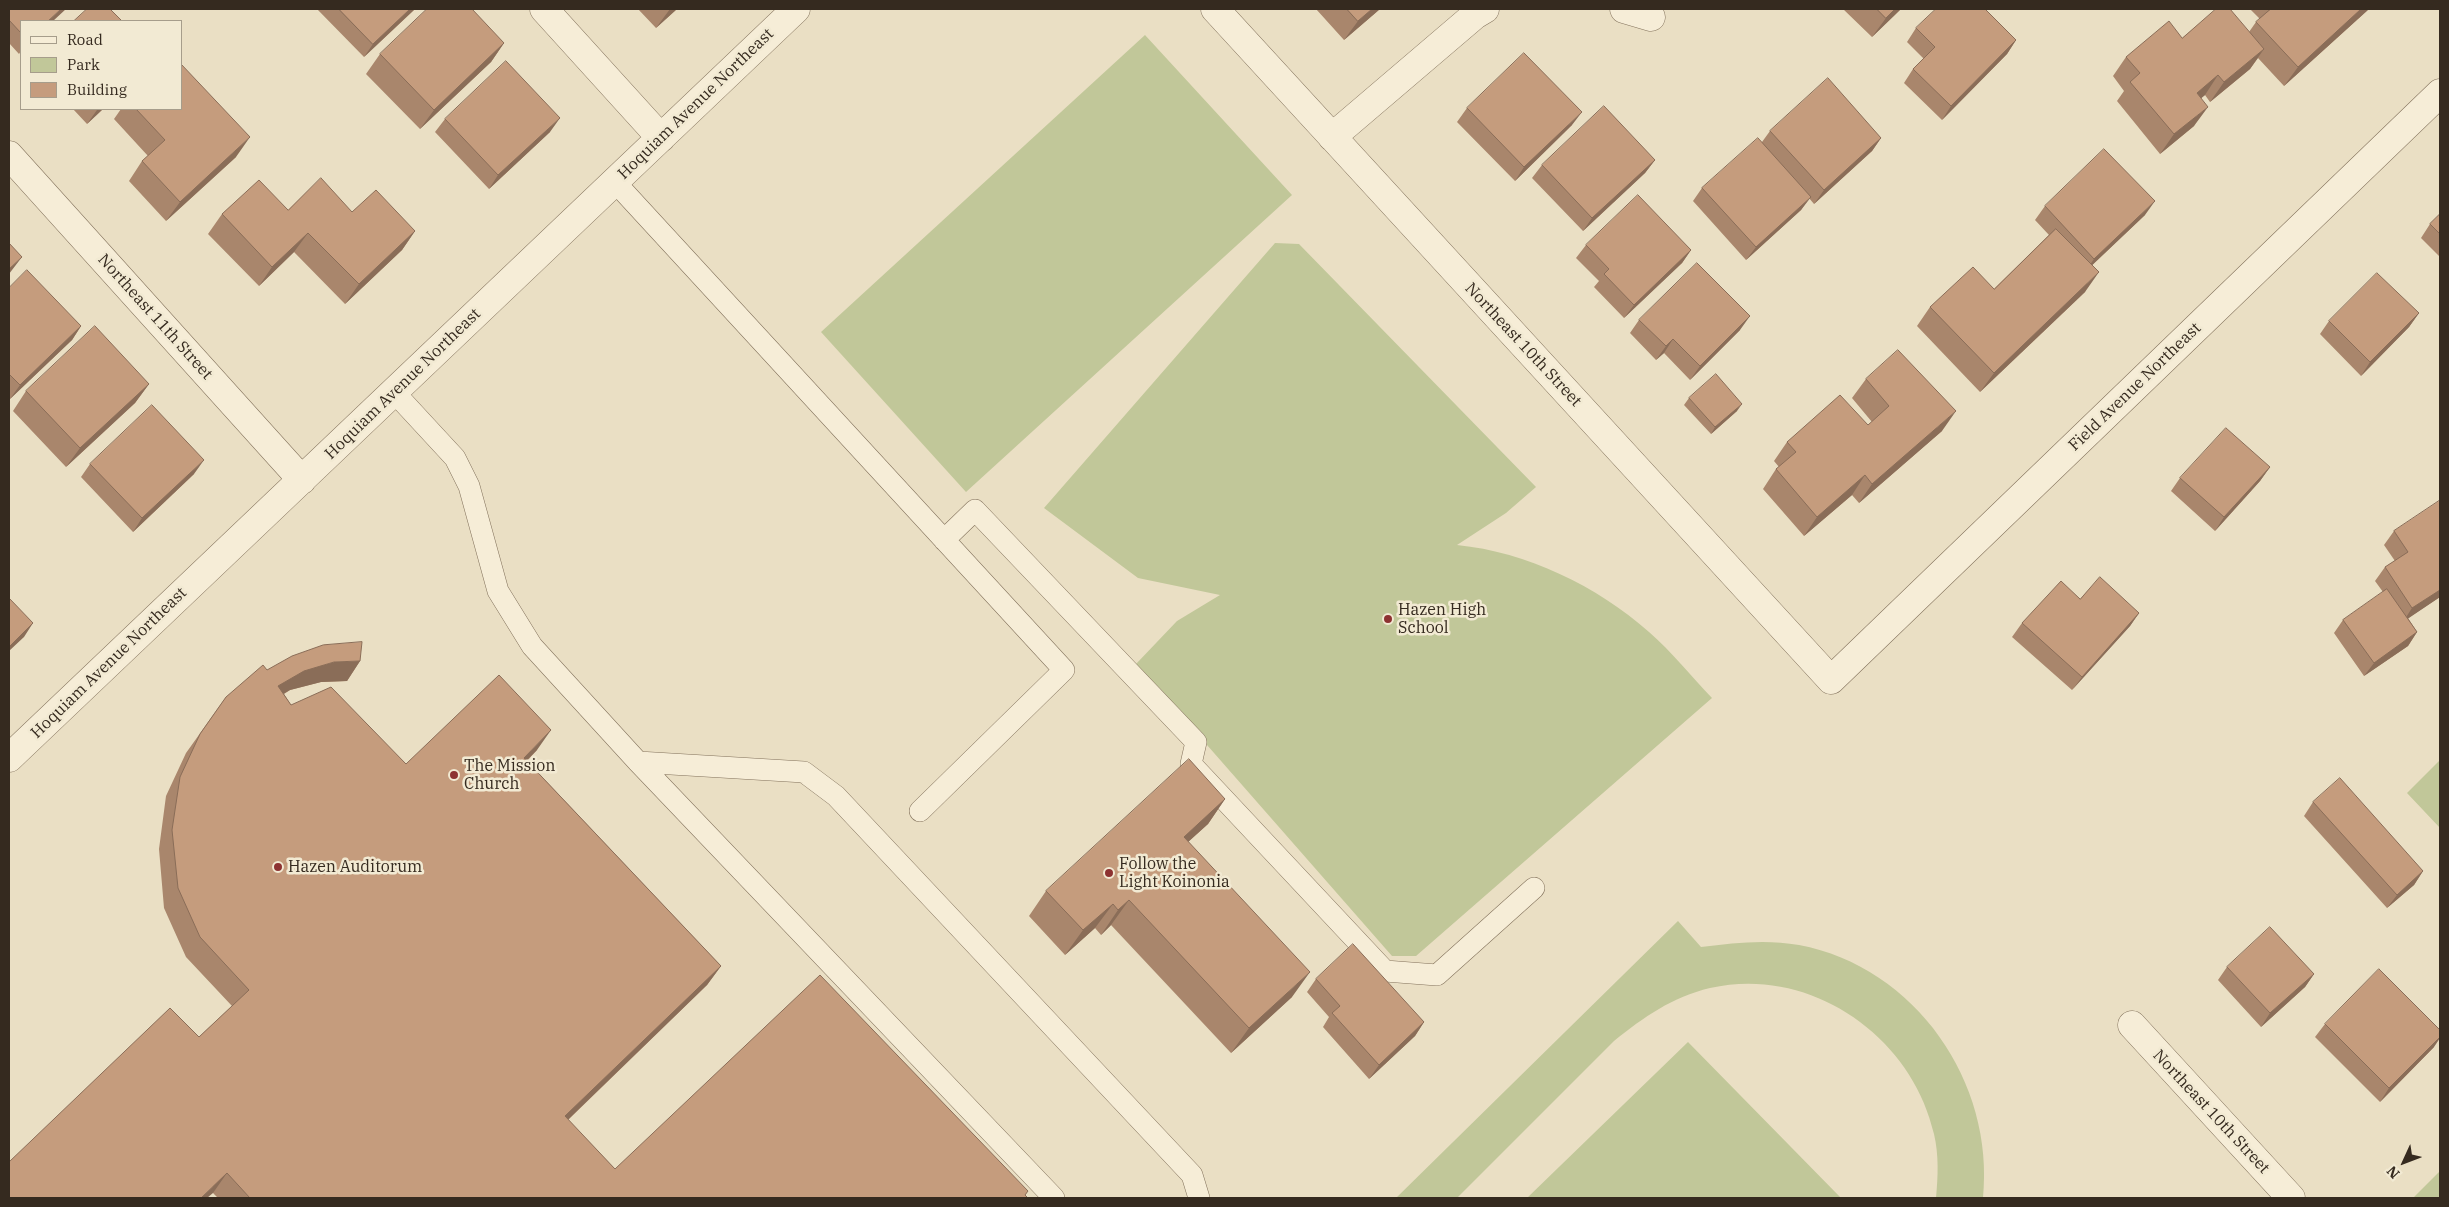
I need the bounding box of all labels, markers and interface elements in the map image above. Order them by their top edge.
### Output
legend [20,20,182,110]
street label: Hoquiam Avenue Northeast [614,24,778,184]
text: Road [67,30,103,49]
text: Park [67,55,100,74]
text: Building [67,80,127,99]
street label: Northeast 11th Street [94,250,216,384]
street label: Northeast 10th Street [1461,279,1585,411]
street label: Hoquiam Avenue Northeast [321,304,485,464]
street label: Field Avenue Northeast [2065,319,2205,455]
street label: Hoquiam Avenue Northeast [27,583,191,743]
place label: Hazen High School [1398,600,1486,638]
marker: Hazen High School [1382,613,1394,625]
place label: The Mission Church [464,756,556,794]
marker: The Mission Church [448,769,460,781]
place label: Follow the Light Koinonia [1119,854,1230,892]
place label: Hazen Auditorum [288,857,422,877]
marker: Hazen Auditorum [272,861,284,873]
marker: Follow the Light Koinonia [1103,867,1115,879]
street label: Northeast 10th Street [2149,1046,2273,1178]
north arrow [2379,1137,2429,1187]
text: N [2383,1162,2403,1182]

